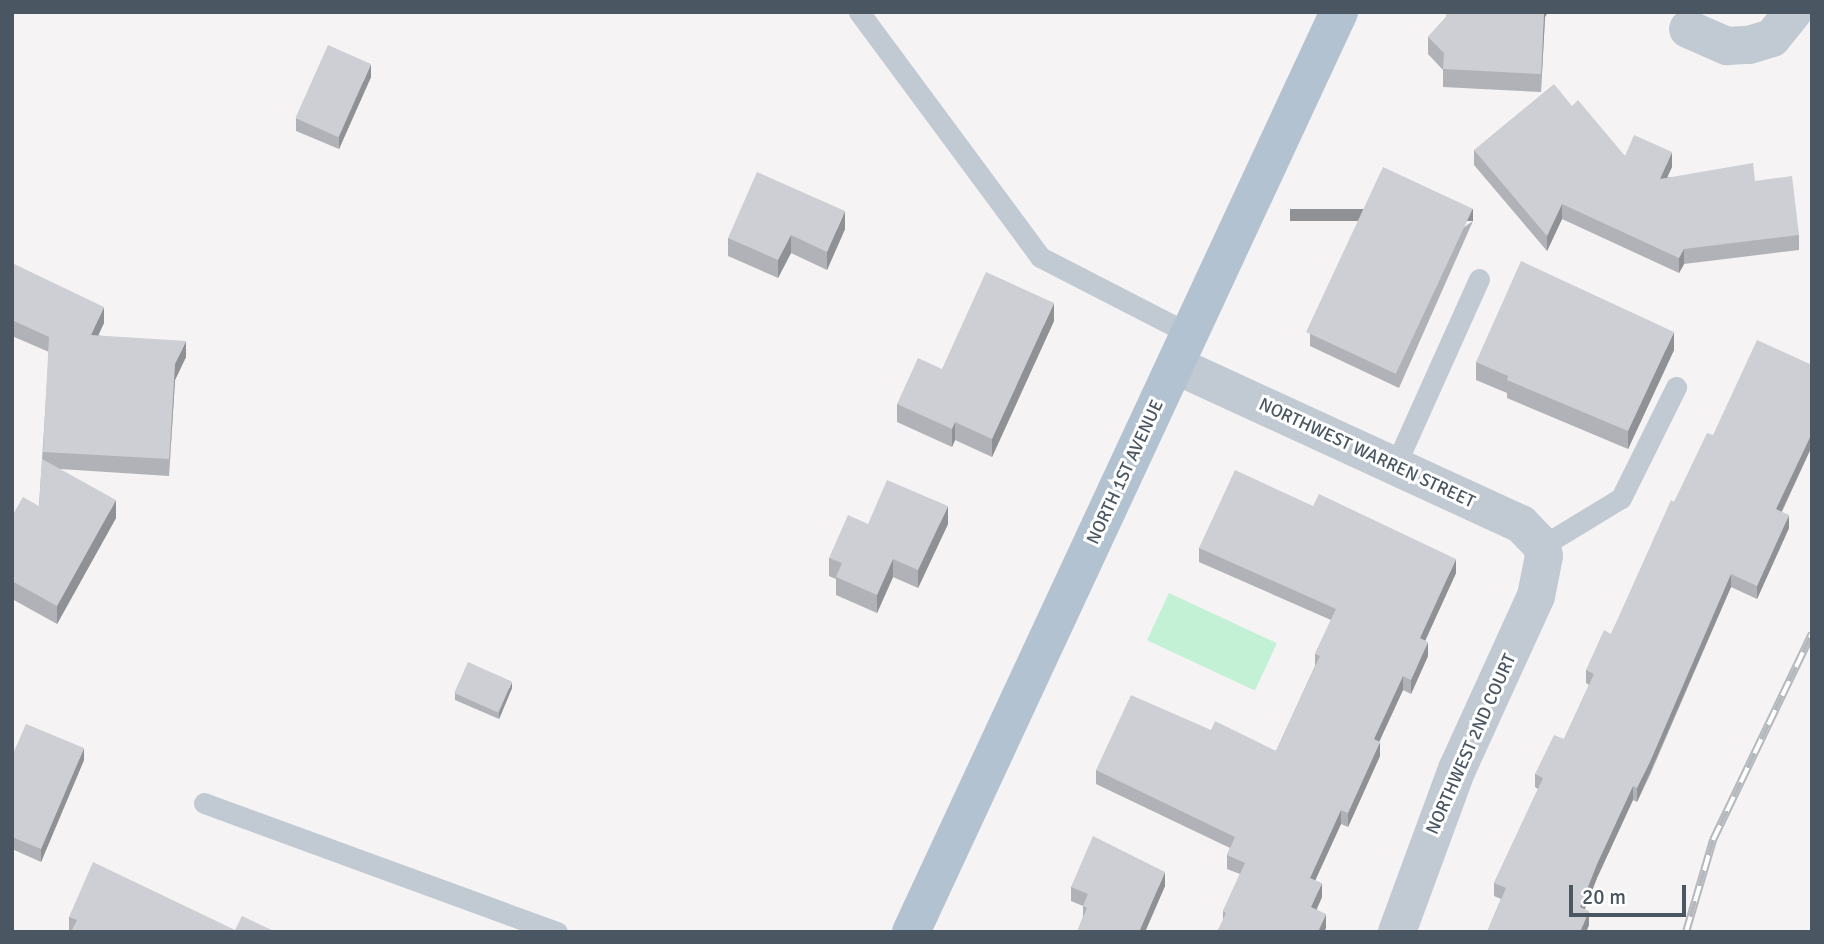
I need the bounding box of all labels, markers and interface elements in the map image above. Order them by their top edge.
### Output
street label: NORTHWEST WARREN STREET [1256,393,1478,513]
street label: NORTH 1ST AVENUE [1082,396,1168,548]
street label: NORTHWEST 2ND COURT [1421,650,1521,838]
scale bar [1572,870,1689,914]
text: 20 m [1582,884,1626,910]

